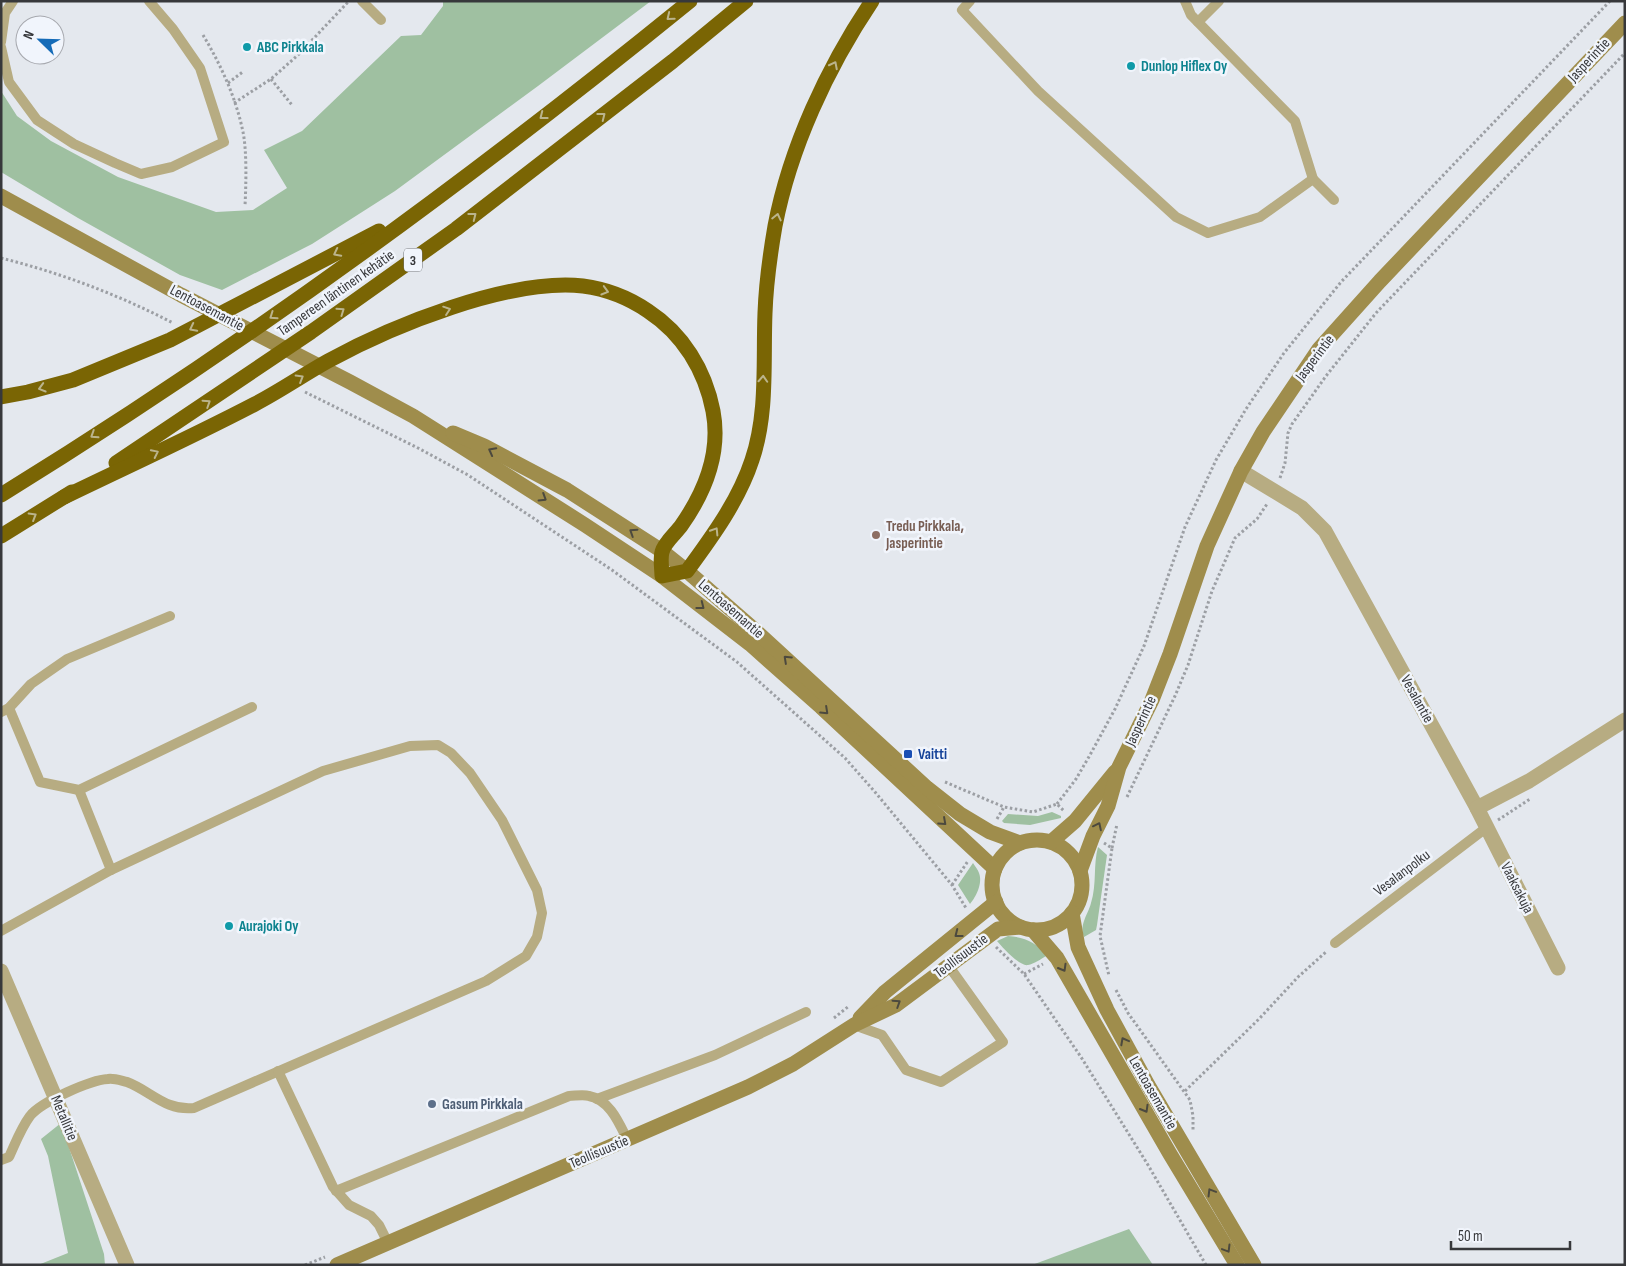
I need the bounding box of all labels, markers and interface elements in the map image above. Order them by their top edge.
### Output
one-way arrow [667,12,676,21]
north arrow [15,15,65,65]
text: N [19,28,38,42]
street label: Jasperintie [1563,34,1614,87]
place label: ABC Pirkkala [256,38,324,57]
marker: ABC Pirkkala [241,41,253,53]
place label: Dunlop Hiflex Oy [1141,57,1228,76]
marker: Dunlop Hiflex Oy [1125,60,1137,72]
one-way arrow [828,61,838,70]
one-way arrow [540,111,549,119]
one-way arrow [596,114,605,122]
one-way arrow [771,212,782,221]
one-way arrow [467,213,477,222]
street label: Tampereen läntinen kehätie [274,245,398,341]
one-way arrow [333,247,342,257]
road number: 3 [404,248,422,272]
street label: Lentoasemantie [167,281,247,335]
one-way arrow [601,286,609,296]
one-way arrow [442,306,450,316]
one-way arrow [335,308,345,317]
one-way arrow [269,310,279,319]
one-way arrow [189,322,198,332]
street label: Jasperintie [1291,331,1339,386]
one-way arrow [294,374,303,384]
one-way arrow [758,374,769,382]
one-way arrow [38,382,47,393]
one-way arrow [202,400,211,409]
one-way arrow [91,429,100,438]
one-way arrow [489,447,498,457]
one-way arrow [150,449,159,459]
one-way arrow [537,492,547,501]
one-way arrow [27,513,36,523]
place label: Tredu Pirkkala, Jasperintie [885,517,964,553]
one-way arrow [709,527,718,536]
one-way arrow [629,529,638,539]
marker: Tredu Pirkkala, Jasperintie [870,529,882,541]
street label: Lentoasemantie [694,575,768,643]
one-way arrow [695,600,704,608]
one-way arrow [783,656,792,665]
street label: Vesalantie [1396,672,1438,726]
street label: Jasperintie [1121,693,1161,750]
one-way arrow [819,705,828,714]
place label: Vaitti [918,745,947,764]
marker: Vaitti [902,748,914,760]
one-way arrow [938,816,947,825]
one-way arrow [1092,822,1102,831]
street label: Vesalanpolku [1370,846,1434,900]
street label: Vaaksakuja [1496,859,1538,917]
place label: Aurajoki Oy [238,917,299,936]
marker: Aurajoki Oy [223,920,235,932]
one-way arrow [955,928,964,936]
street label: Teollisuustie [930,930,992,982]
one-way arrow [1057,963,1067,972]
one-way arrow [892,1000,901,1010]
one-way arrow [1120,1038,1130,1047]
street label: Lentoasemantie [1124,1053,1182,1133]
street label: Metallitie [46,1093,82,1143]
place label: Gasum Pirkkala [442,1095,523,1114]
marker: Gasum Pirkkala [426,1098,438,1110]
one-way arrow [1138,1103,1148,1112]
street label: Teollisuustie [566,1131,632,1173]
one-way arrow [1208,1189,1218,1198]
scale bar [1451,1218,1570,1250]
text: 50 m [1458,1227,1483,1246]
one-way arrow [1221,1243,1231,1252]

